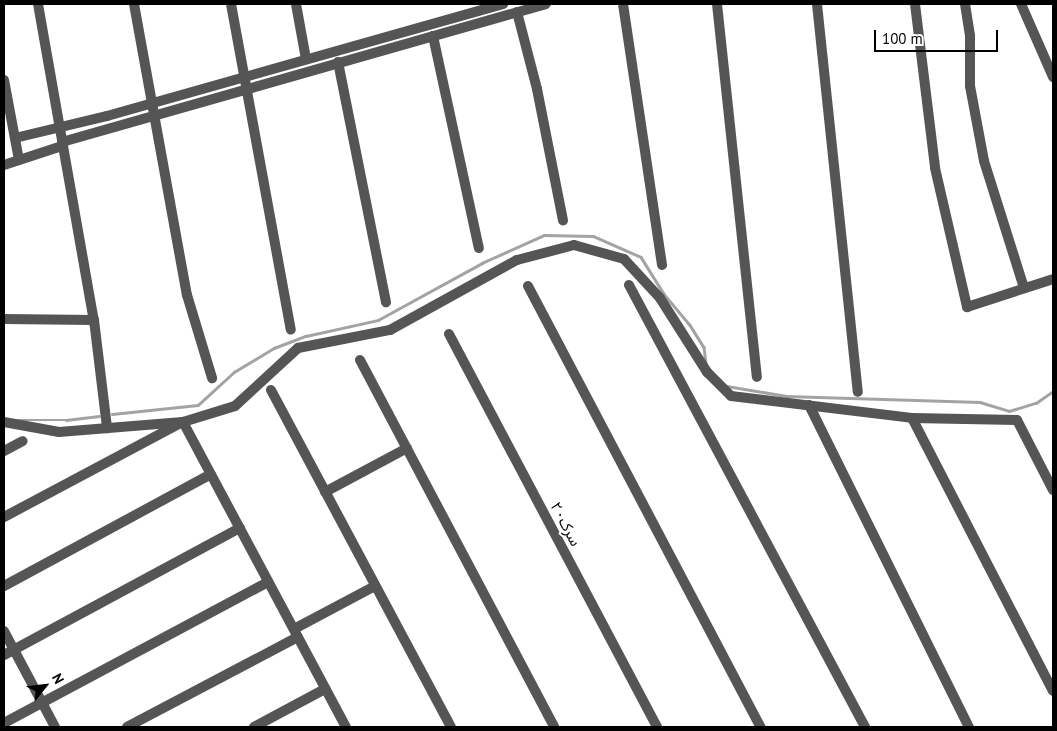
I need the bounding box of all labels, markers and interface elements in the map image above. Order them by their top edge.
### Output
scale bar [877,20,1001,52]
text: 100 m [882,29,923,48]
street label: سرک۲۰ [547,499,585,549]
north arrow [20,661,70,711]
text: N [48,670,68,687]

